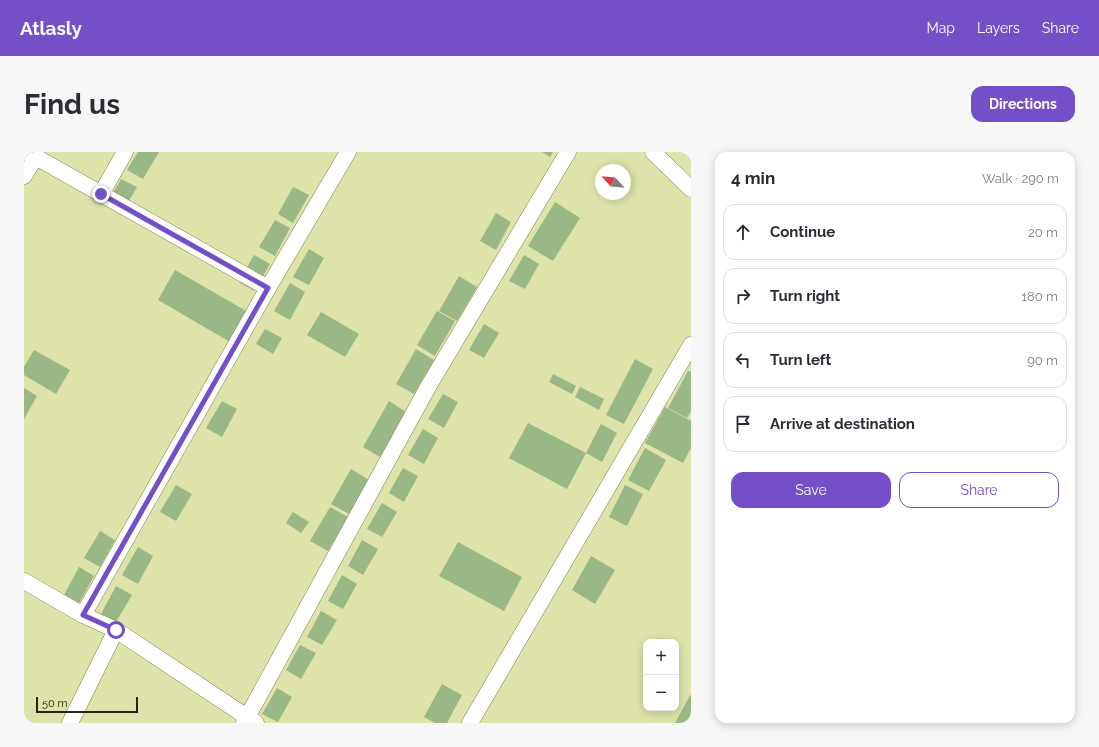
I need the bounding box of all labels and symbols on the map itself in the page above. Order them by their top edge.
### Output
north arrow [595,164,631,200]
route end [92,185,110,203]
route start [107,621,125,639]
scale bar [36,695,138,714]

